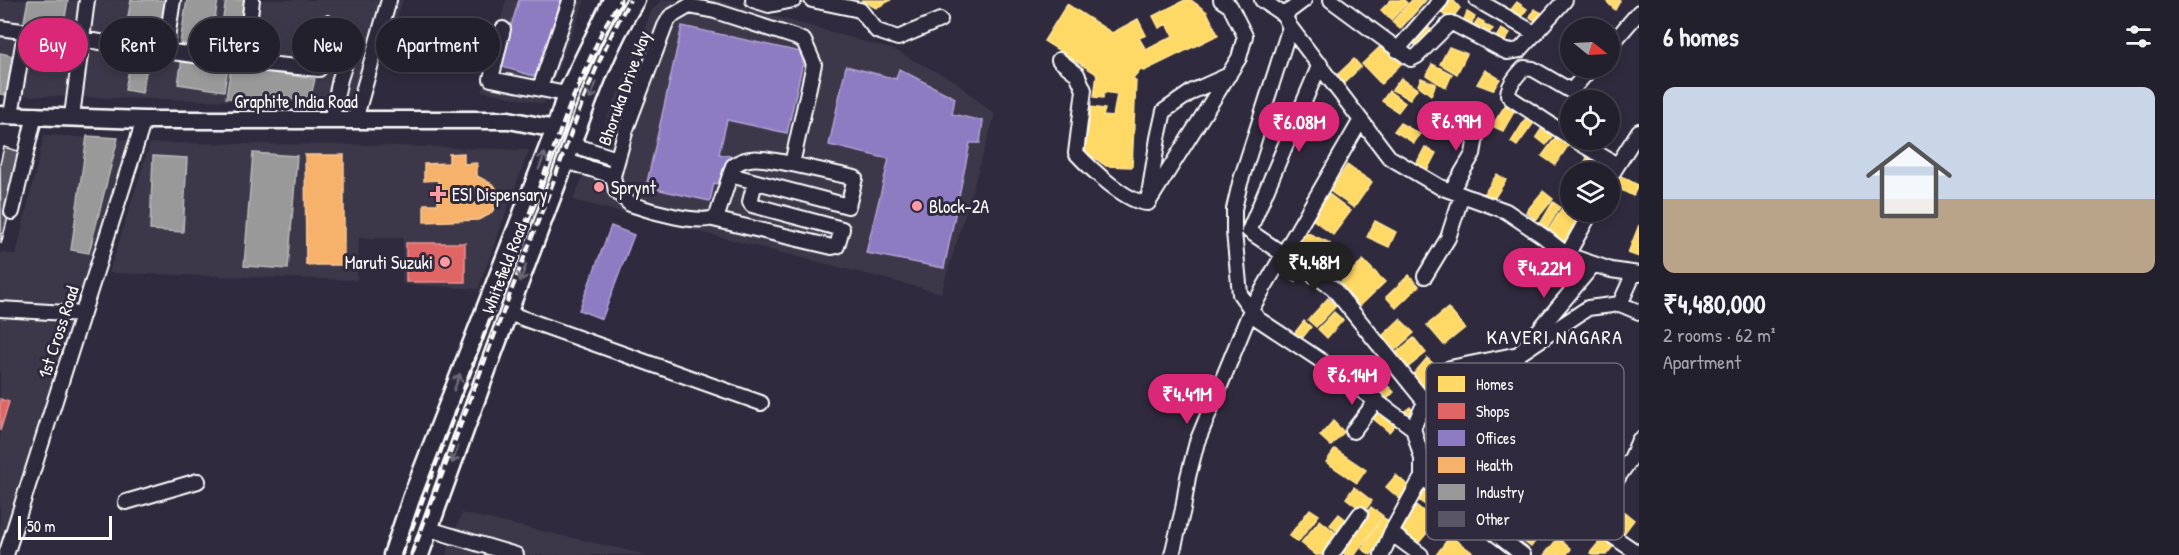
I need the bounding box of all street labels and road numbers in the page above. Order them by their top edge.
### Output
street label: Bhoruka Drive Way [592,27,656,149]
street label: Graphite India Road [234,89,358,114]
street label: Whitefield Road [475,219,533,317]
street label: 1st Cross Road [31,283,85,381]

